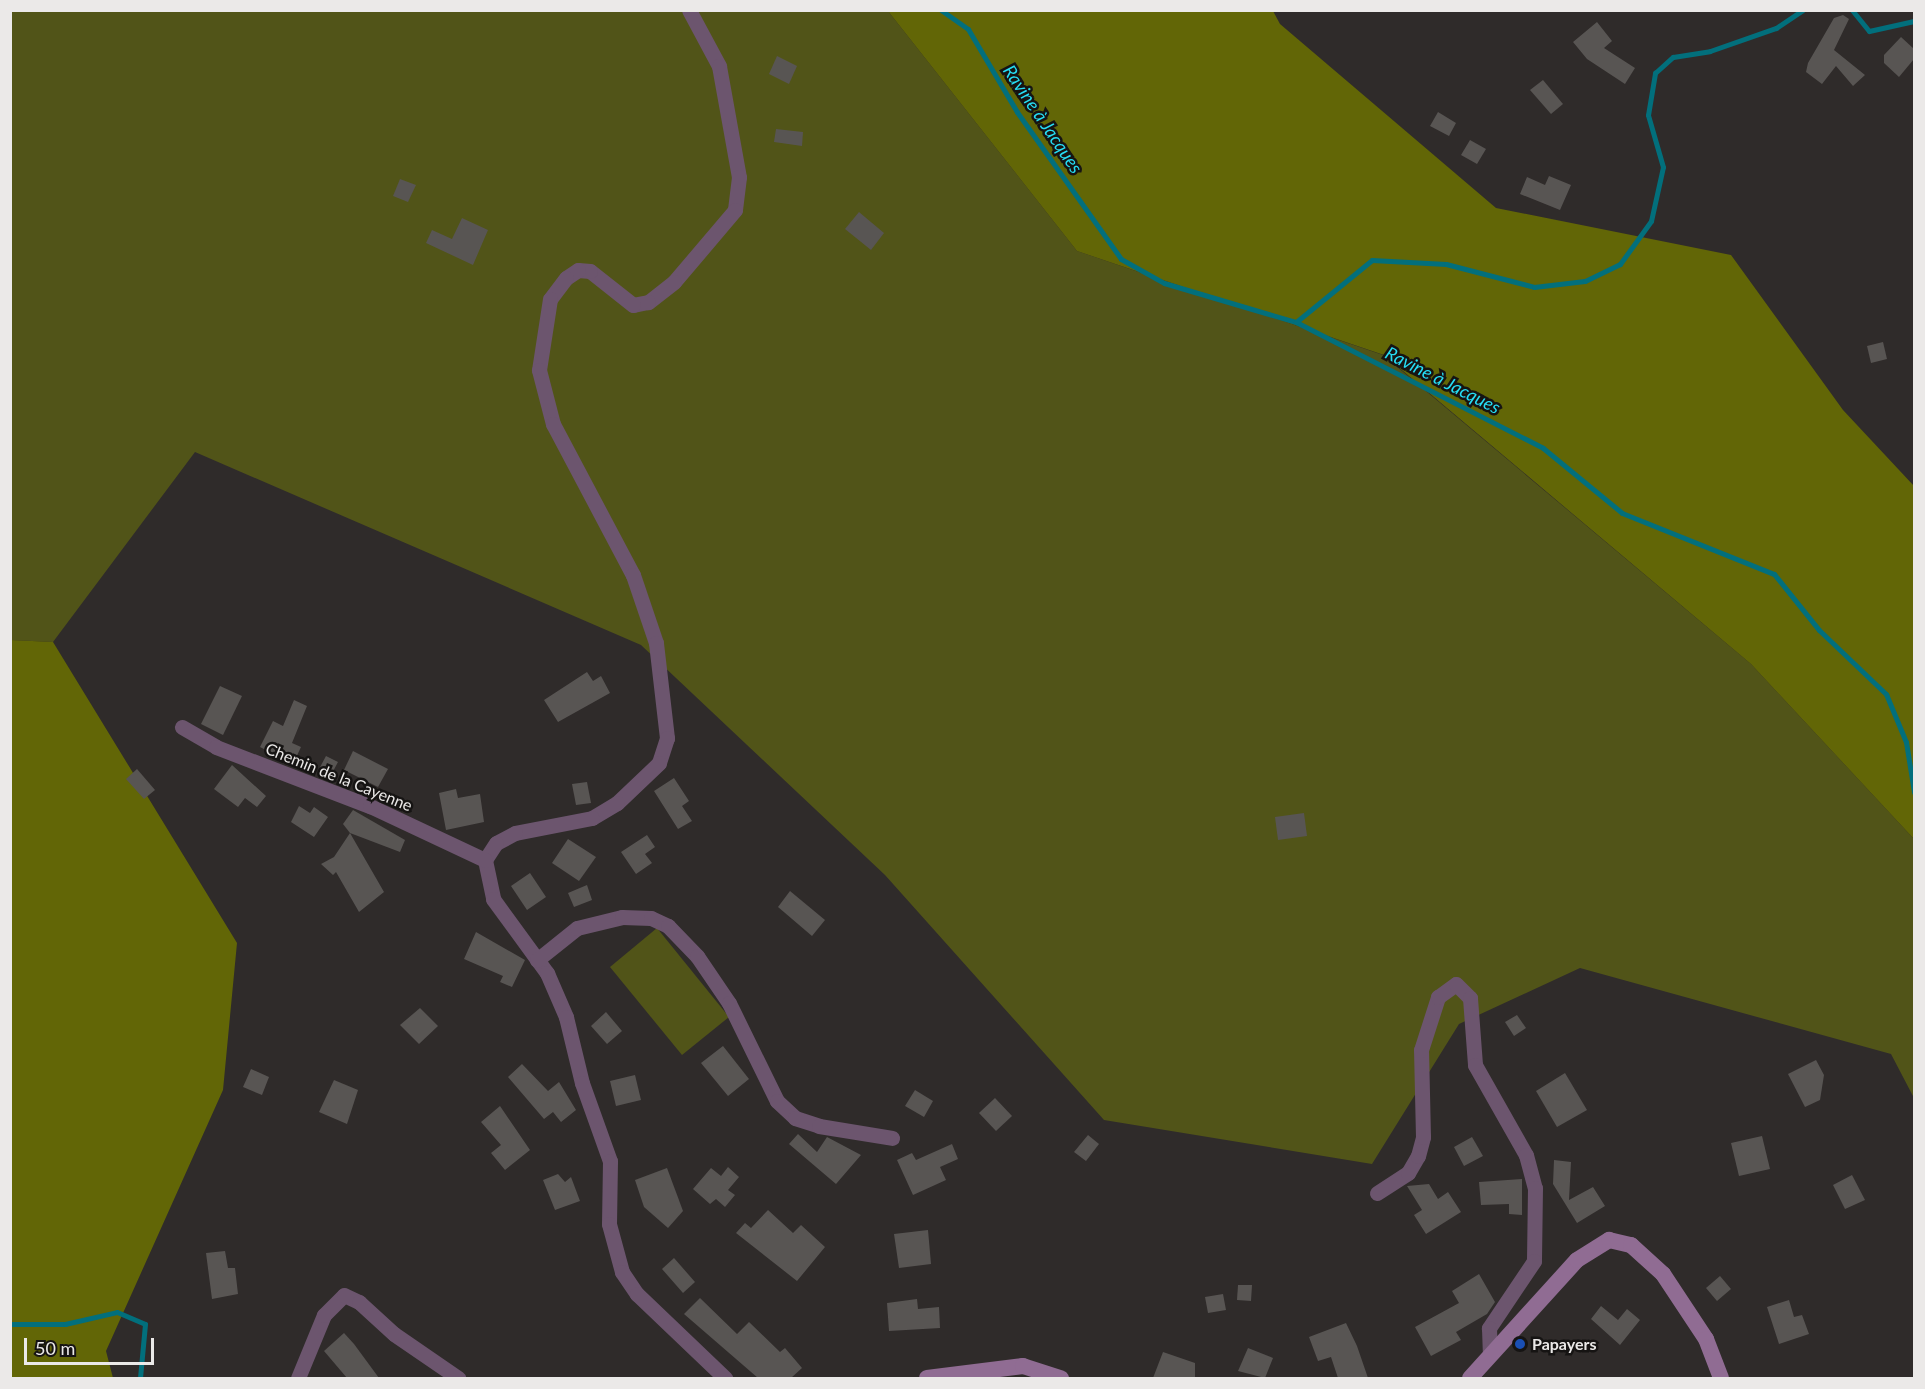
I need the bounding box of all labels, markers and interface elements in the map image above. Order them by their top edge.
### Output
water label: Ravine à Jacques [999,61,1087,177]
water label: Ravine à Jacques [1382,342,1504,418]
street label: Chemin de la Cayenne [263,739,415,815]
scale bar [27,1326,158,1364]
place label: Papayers [1532,1334,1596,1354]
text: 50 m [35,1337,75,1359]
marker: Papayers [1513,1337,1527,1351]

